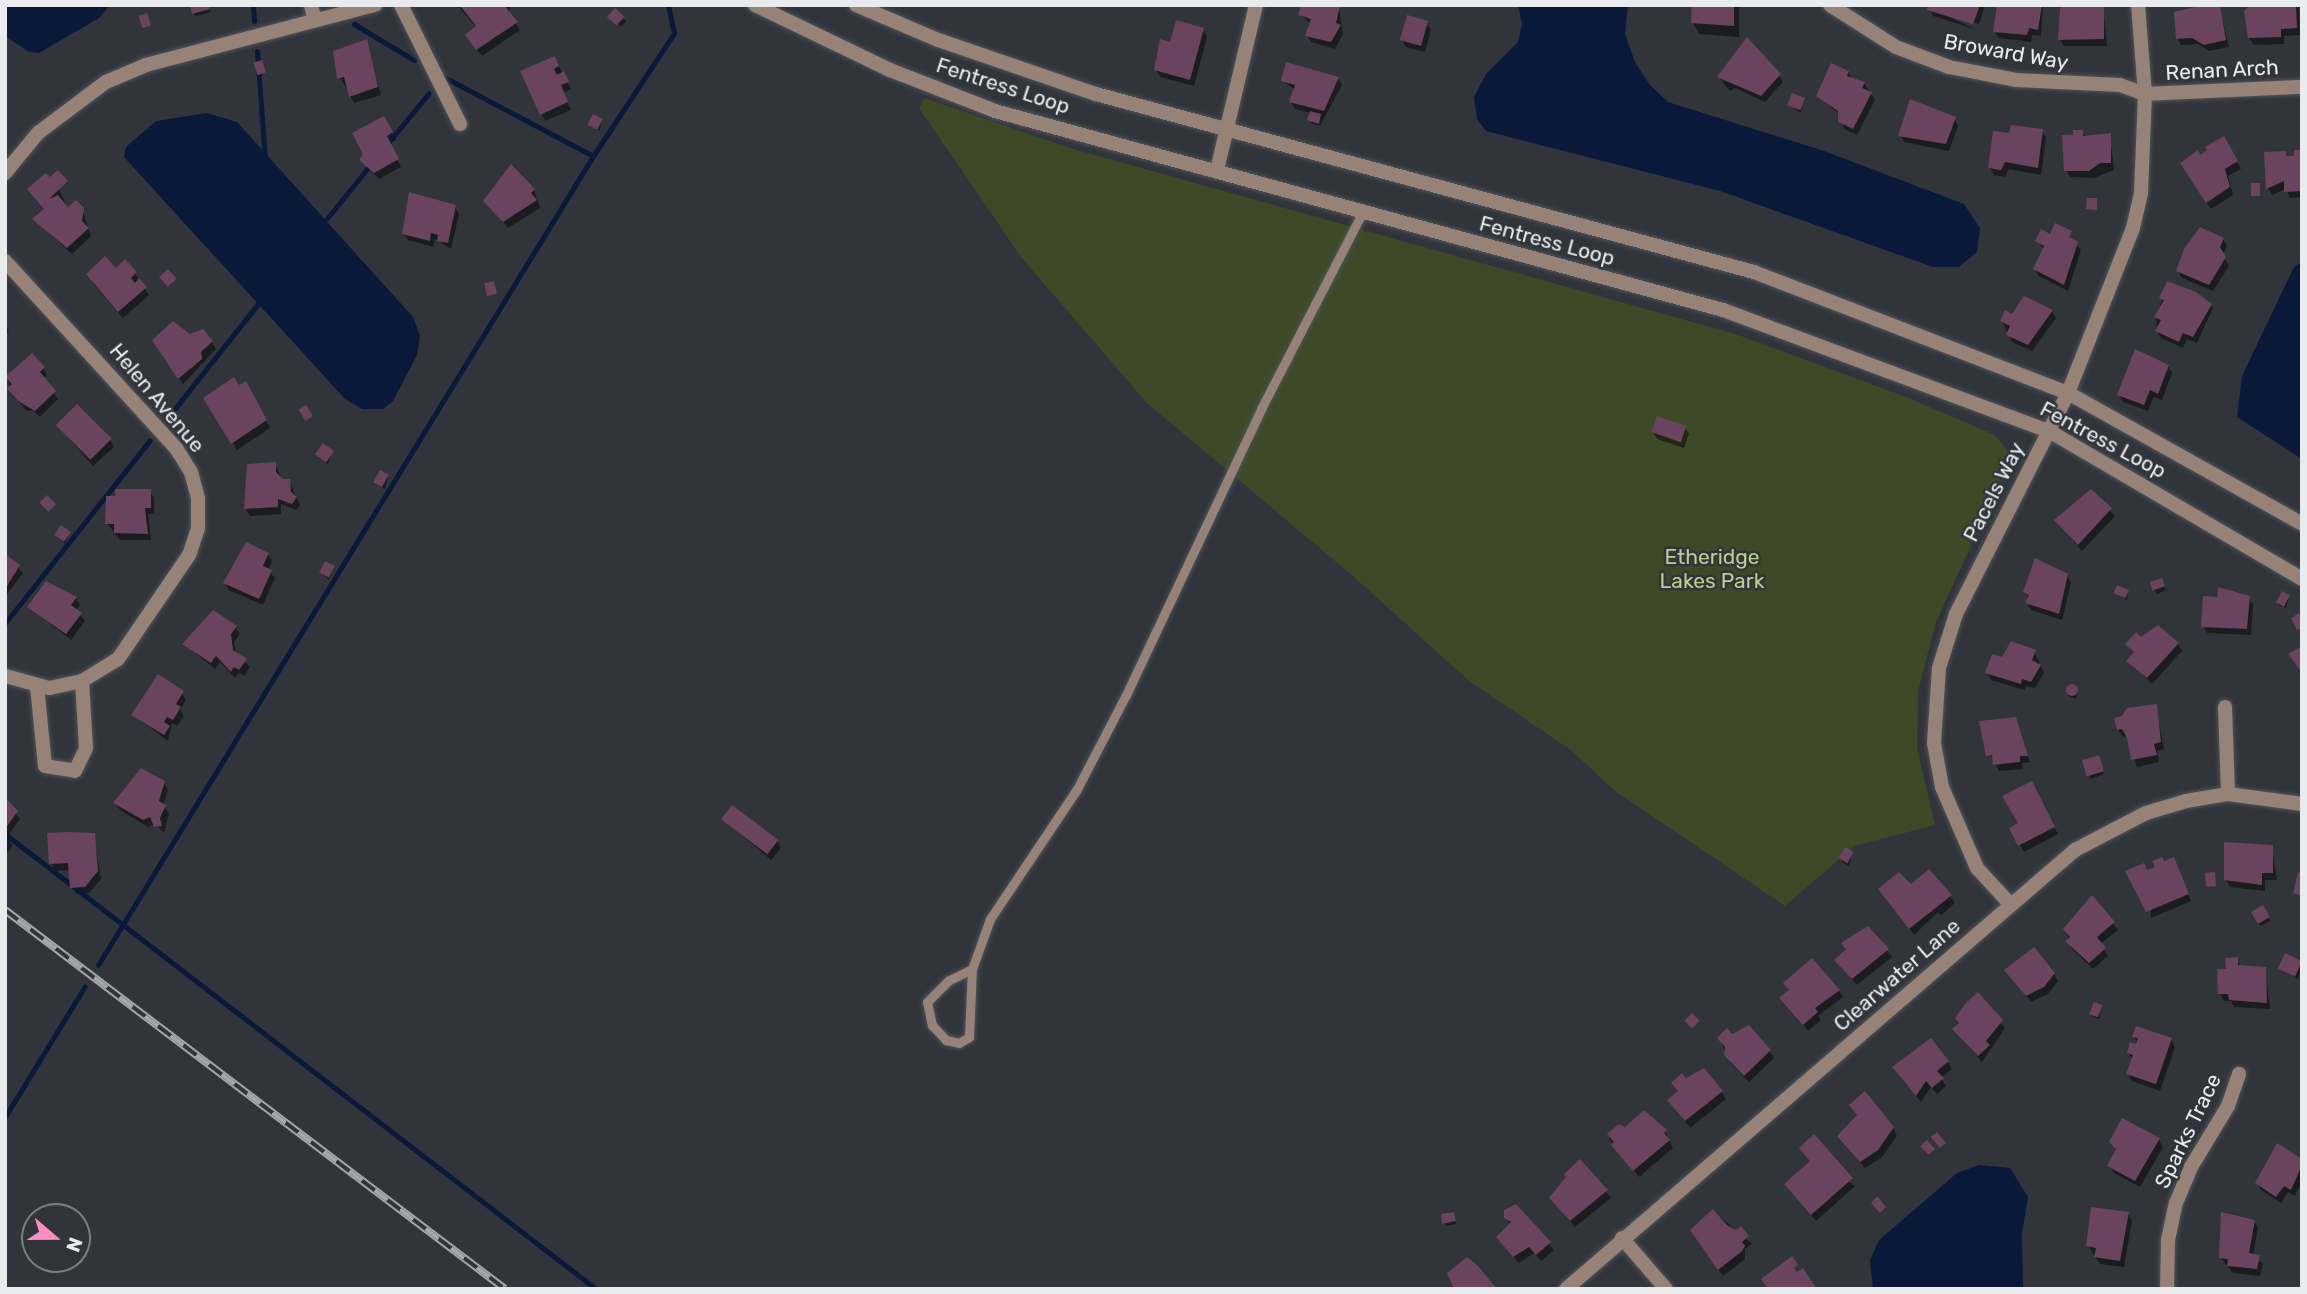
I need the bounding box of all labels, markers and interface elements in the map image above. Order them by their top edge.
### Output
street label: Broward Way [1942,29,2070,75]
street label: Fentress Loop [933,53,1073,119]
street label: Renan Arch [2165,54,2279,86]
street label: Fentress Loop [1477,211,1617,271]
street label: Helen Avenue [104,338,210,458]
street label: Fentress Loop [2036,396,2170,484]
street label: Pacels Way [1958,438,2030,546]
park label: Etheridge Lakes Park [1659,544,1765,594]
street label: Clearwater Lane [1829,913,1965,1037]
street label: Sparks Trace [2149,1069,2227,1193]
north arrow [21,1203,91,1273]
text: N [61,1234,87,1255]

